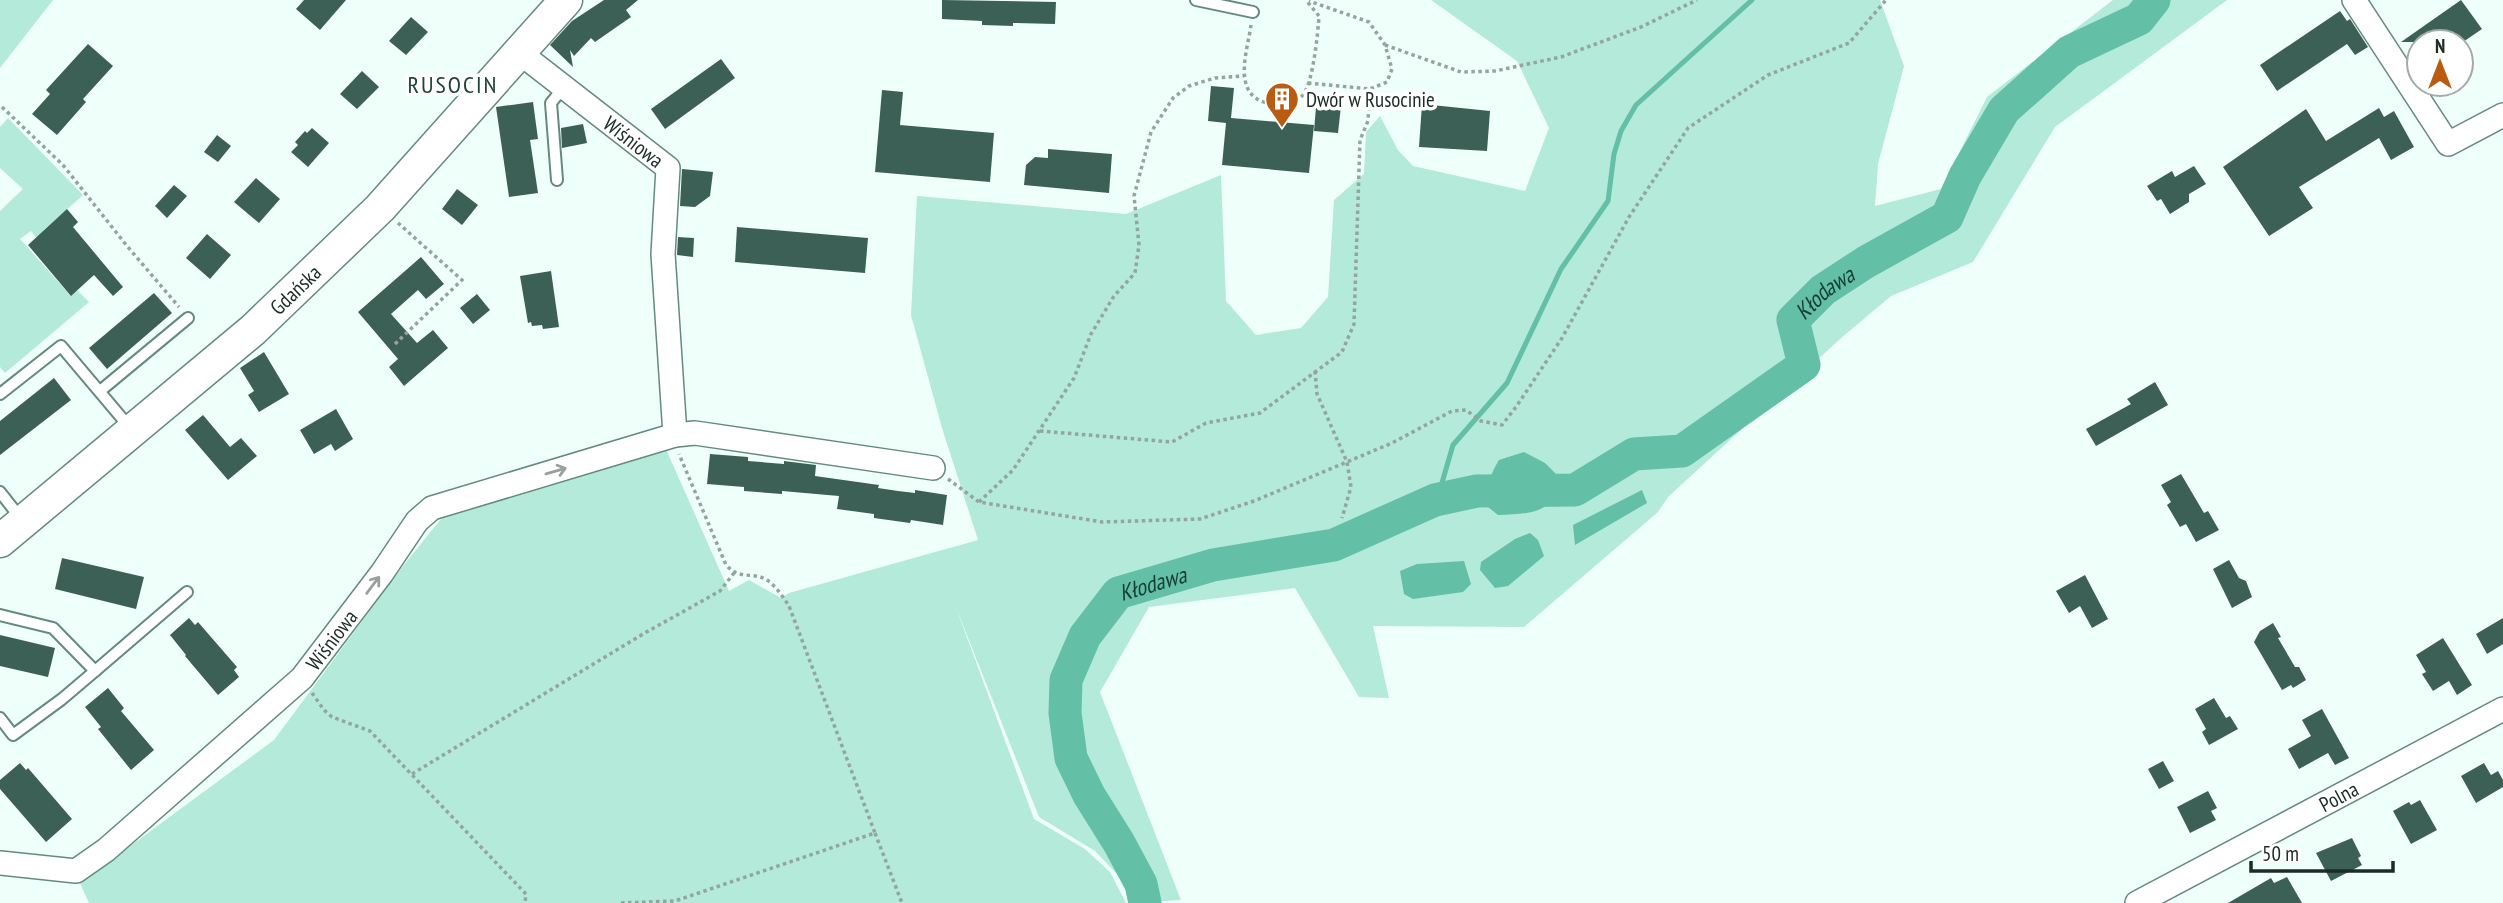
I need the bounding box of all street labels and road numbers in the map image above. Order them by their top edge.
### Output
street label: Wiśniowa [598,109,669,173]
street label: Gdańska [264,259,326,320]
street label: Wiśniowa [299,604,363,675]
street label: Polna [2314,775,2363,818]

